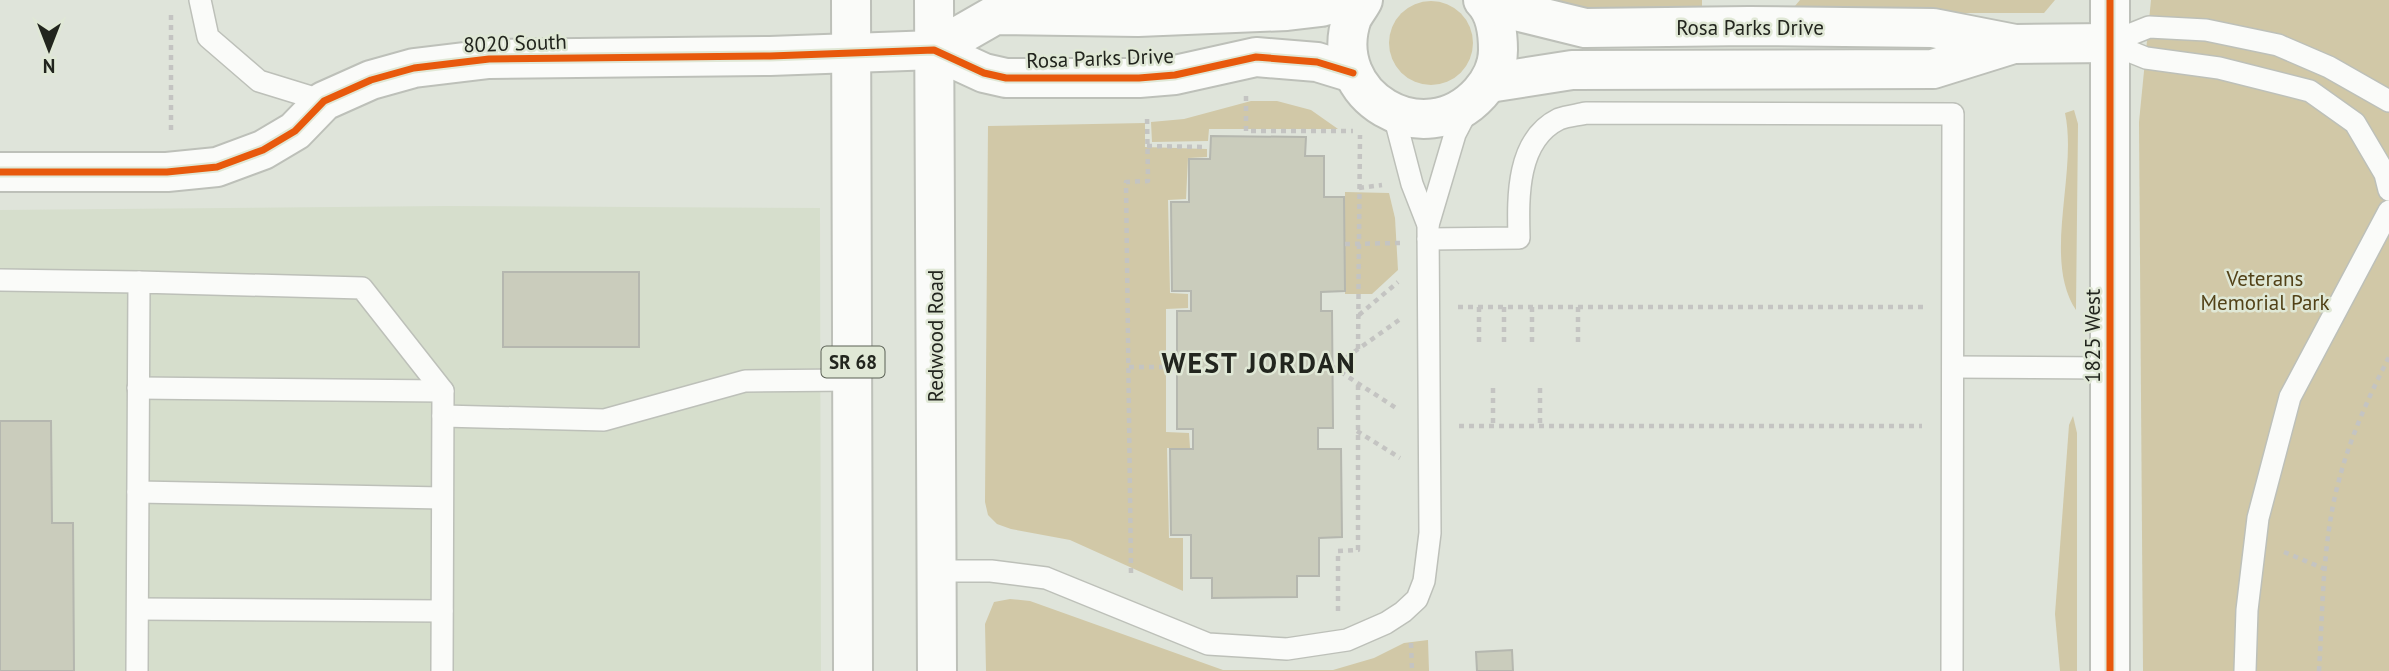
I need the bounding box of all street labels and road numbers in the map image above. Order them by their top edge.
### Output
street label: Rosa Parks Drive [1676,14,1824,41]
street label: 8020 South [463,28,567,58]
street label: Rosa Parks Drive [1026,42,1174,74]
street label: Redwood Road [922,270,949,402]
street label: 1825 West [2079,289,2106,383]
road number: SR 68 [822,346,884,378]

